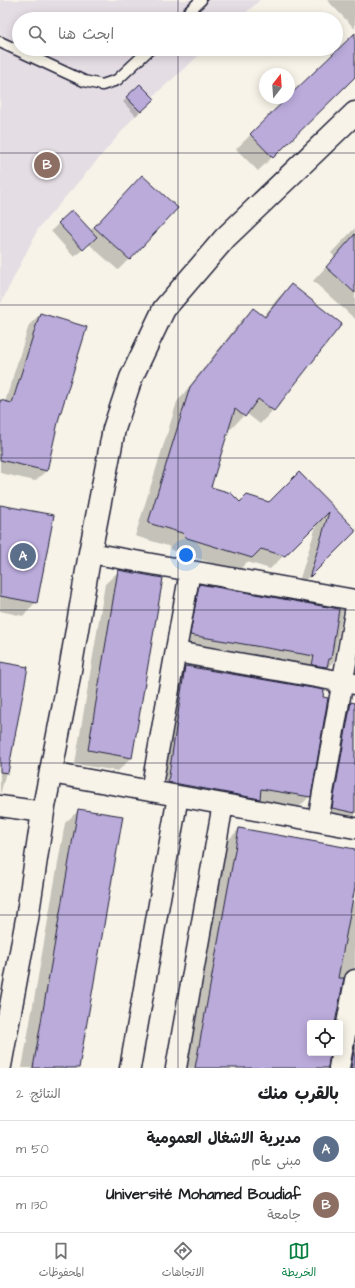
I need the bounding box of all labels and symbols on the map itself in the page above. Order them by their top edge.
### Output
north arrow [259,68,295,104]
pin: B [34,150,60,180]
pin: A [10,541,36,571]
your location [176,545,196,565]

